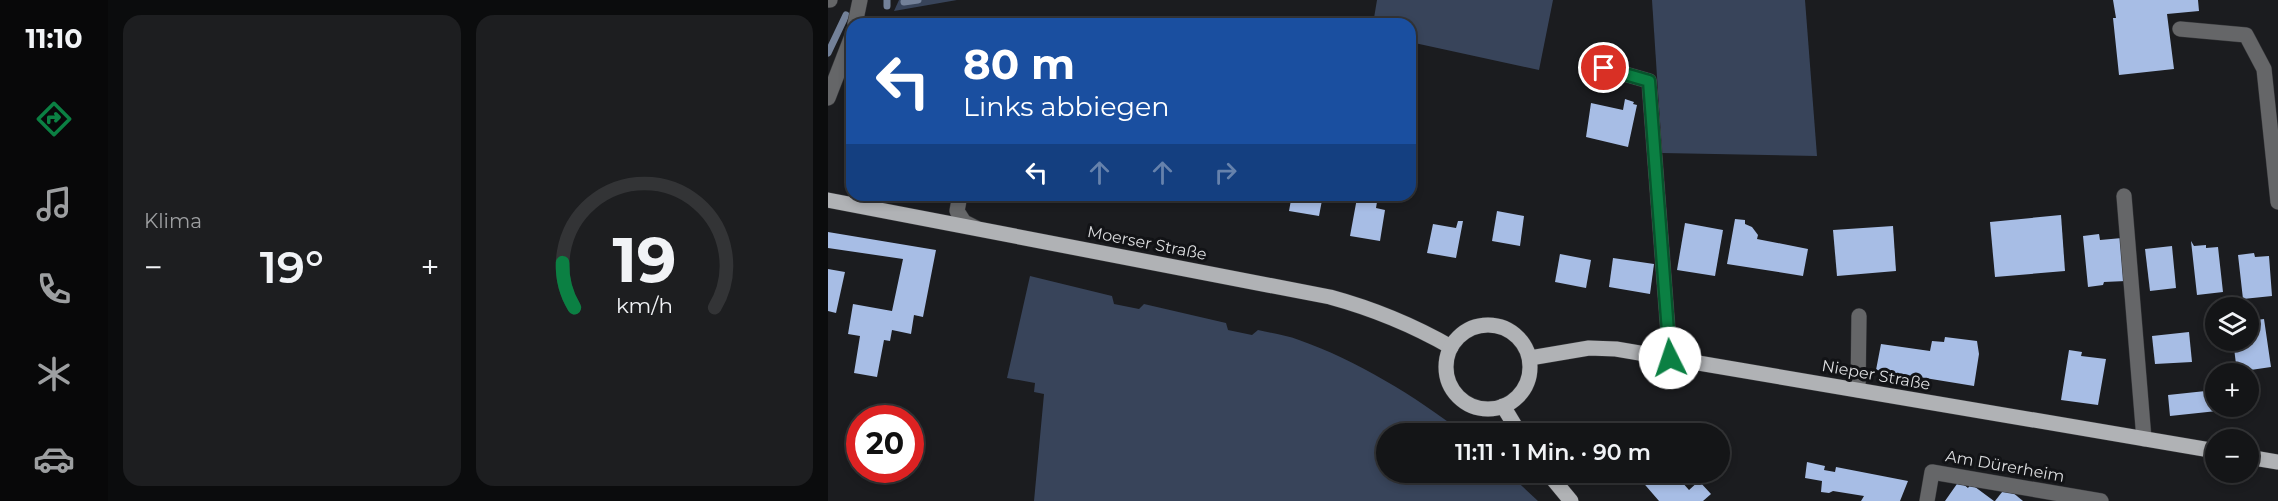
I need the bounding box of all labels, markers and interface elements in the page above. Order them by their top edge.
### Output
text: 11:10 [25,22,83,55]
text: 80 m [963,38,1075,90]
icon: left [864,42,942,120]
pin [1578,42,1629,93]
icon: arrive [1587,51,1620,84]
text: Links abbiegen [963,90,1170,123]
icon: directions [33,98,75,140]
icon: left [1020,156,1053,189]
icon: ahead [1083,156,1116,189]
icon: ahead [1146,156,1179,189]
icon: right [1209,156,1242,189]
icon: music [33,183,75,225]
text: Klima [144,209,202,233]
text: 19 [612,222,676,298]
street label: Moerser Straße [1086,222,1208,264]
text: 19° [260,239,324,294]
text: − [144,247,163,287]
text: + [421,247,440,287]
icon: phone [33,268,75,310]
text: km/h [616,292,673,318]
map controls [2205,297,2259,483]
button: layers [2205,297,2259,351]
position arrow [1638,326,1702,390]
icon: climate [33,353,75,395]
street label: Nieper Straße [1820,356,1932,394]
button: + [2205,363,2259,417]
speed limit sign: 20 [846,405,924,483]
button: − [2205,429,2259,483]
icon: car [33,438,75,480]
text: 11:11 · 1 Min. · 90 m [1455,439,1651,466]
street label: Am Dürerheim [1944,446,2066,486]

